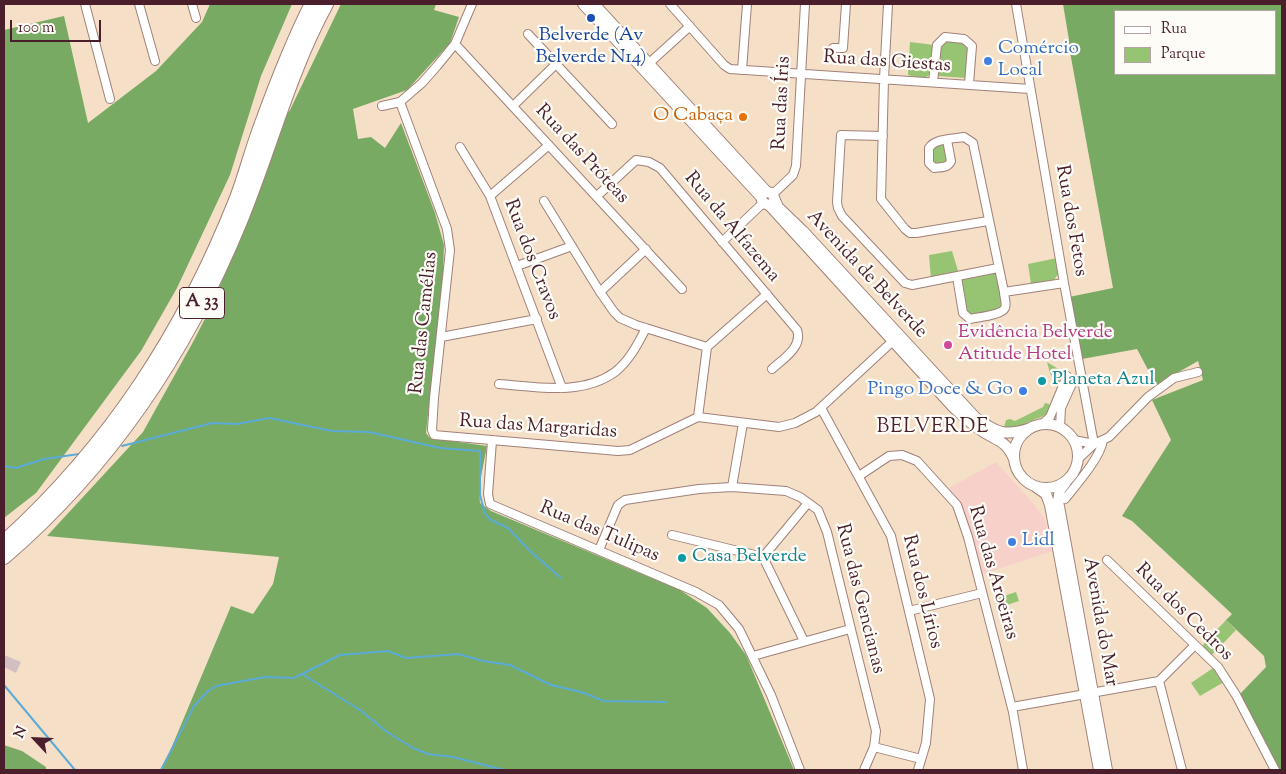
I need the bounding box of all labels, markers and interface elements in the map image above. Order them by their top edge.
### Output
scale bar [12,10,104,42]
legend [1114,10,1276,75]
marker: Belverde (Av Belverde N14) [585,12,597,24]
text: 100 m [18,18,54,39]
text: Rua [1161,19,1187,40]
place label: Belverde (Av Belverde N14) [535,26,647,70]
place label: Comércio Local [998,39,1079,83]
text: Parque [1161,44,1205,65]
street label: Rua das Giestas [822,47,952,79]
street label: Rua das Íris [769,55,797,151]
marker: Comércio Local [982,55,994,67]
street label: Rua das Próteas [529,101,633,209]
place label: O Cabaça [653,106,733,128]
marker: O Cabaça [737,111,749,123]
street label: Rua dos Fetos [1049,164,1091,278]
street label: Rua da Alfazema [678,168,784,288]
street label: Rua dos Cravos [498,197,564,323]
street label: Avenida de Belverde [801,206,931,344]
street label: Rua das Camélias [406,251,444,395]
road number: A 33 [180,288,224,318]
place label: Evidência Belverde Atitude Hotel [958,323,1113,367]
marker: Evidência Belverde Atitude Hotel [942,339,954,351]
place label: Planeta Azul [1052,370,1155,392]
marker: Planeta Azul [1036,375,1048,387]
place label: Pingo Doce & Go [868,380,1013,402]
marker: Pingo Doce & Go [1017,385,1029,397]
street label: Rua das Margaridas [458,411,618,445]
district label: BELVERDE [876,417,990,441]
street label: Rua das Tulipas [536,498,662,568]
street label: Rua das Aroeiras [962,504,1022,642]
street label: Rua das Gencianas [829,522,889,676]
place label: Lidl [1022,531,1055,553]
street label: Rua dos Lírios [896,533,946,651]
marker: Lidl [1006,536,1018,548]
place label: Casa Belverde [692,547,807,569]
marker: Casa Belverde [676,552,688,564]
street label: Avenida do Mar [1076,556,1122,688]
street label: Rua dos Cedros [1130,560,1236,666]
north arrow [10,714,60,764]
text: N [10,723,33,742]

